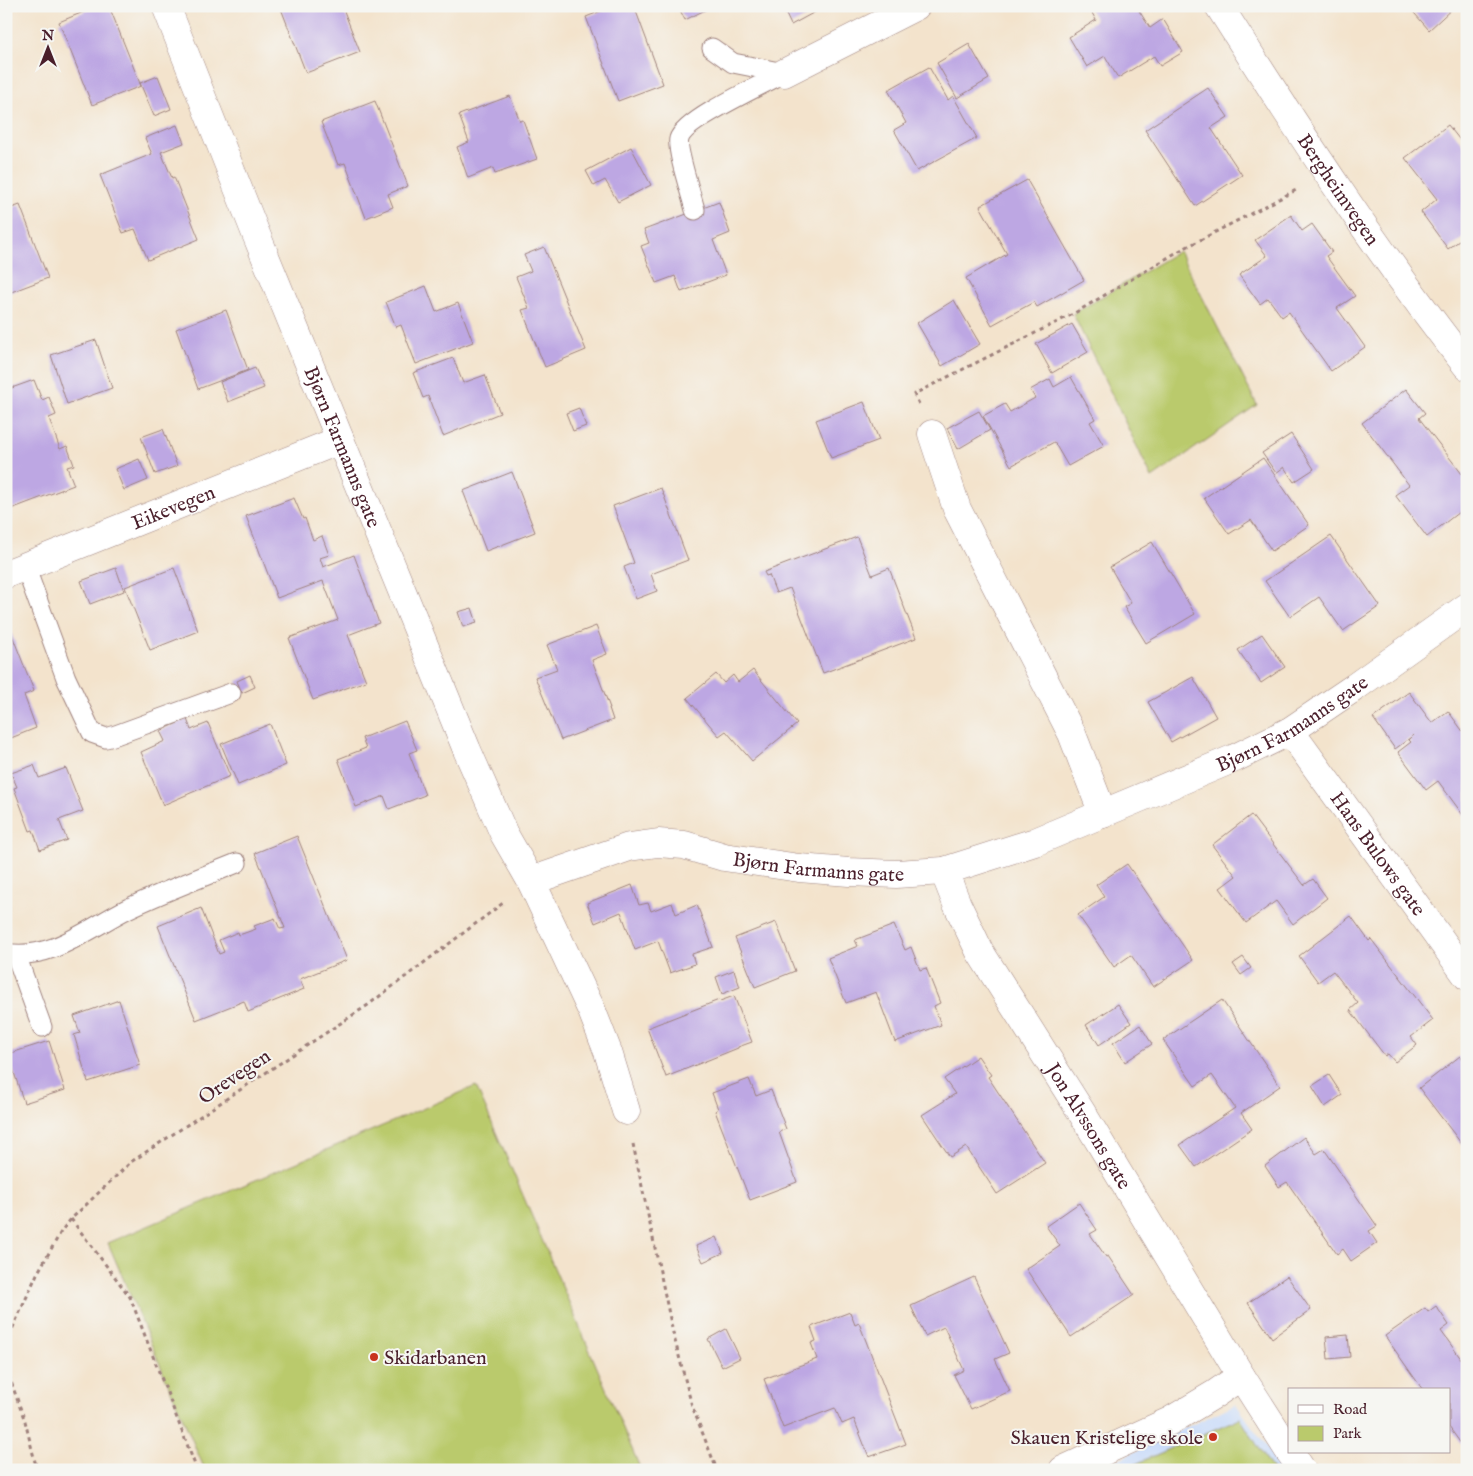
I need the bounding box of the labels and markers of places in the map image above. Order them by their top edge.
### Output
place label: Skidarbanen [384,1346,487,1371]
marker: Skidarbanen [368,1351,380,1363]
place label: Skauen Kristelige skole [1011,1426,1203,1451]
marker: Skauen Kristelige skole [1207,1431,1219,1443]

